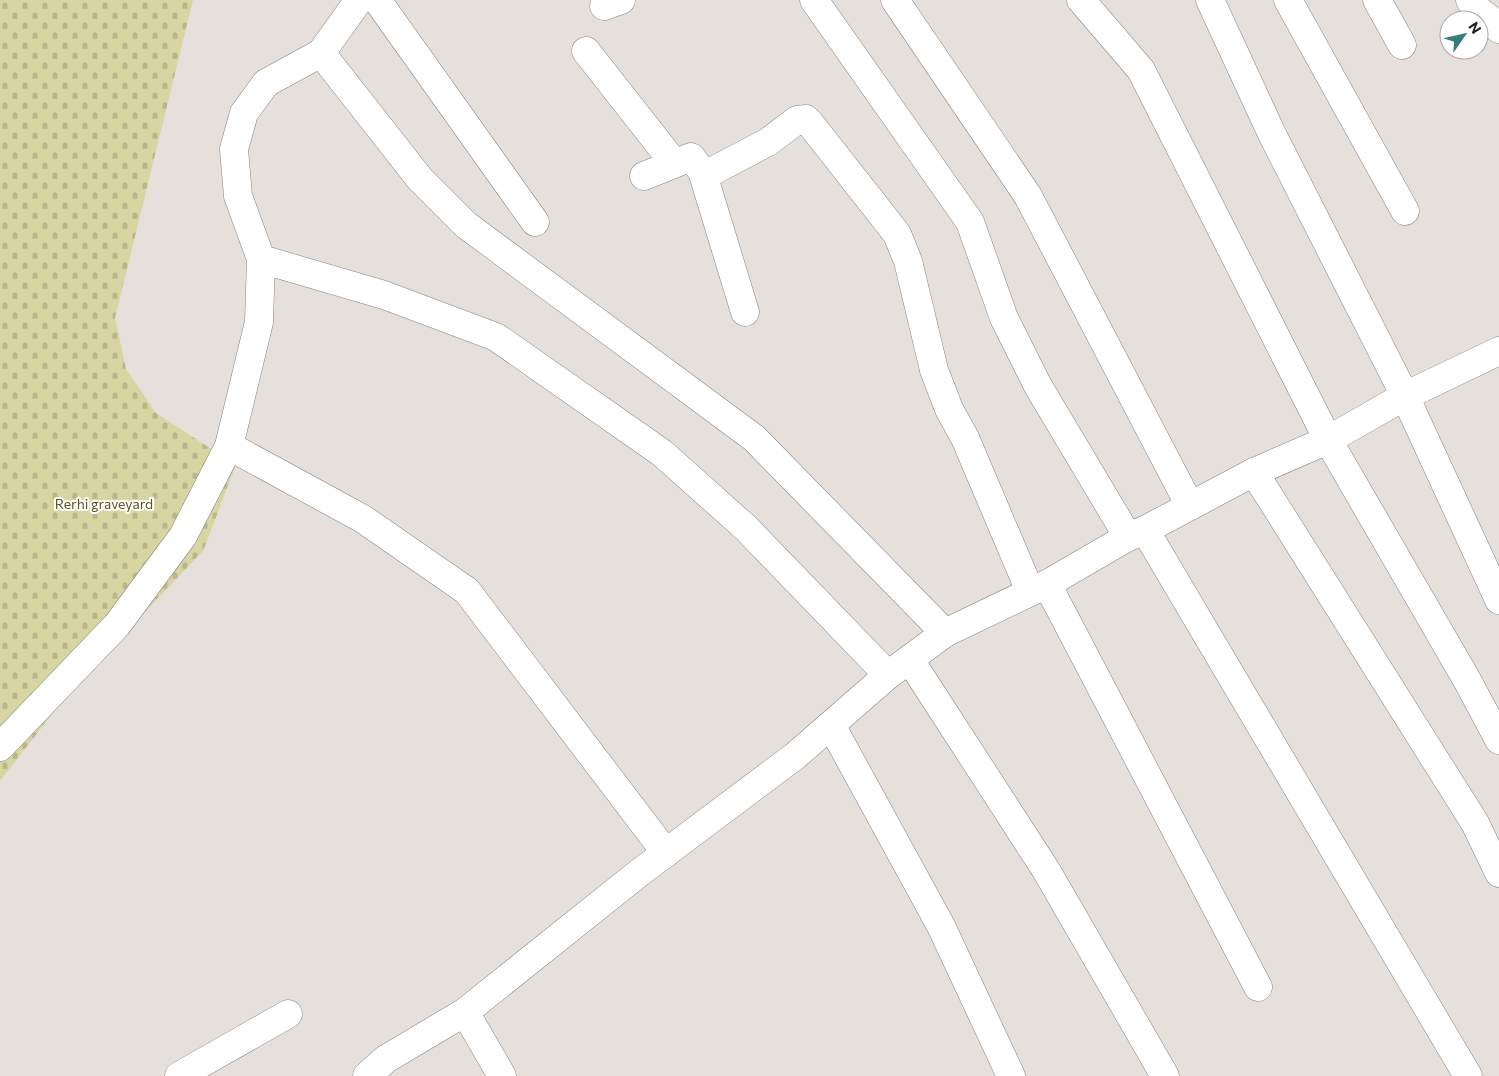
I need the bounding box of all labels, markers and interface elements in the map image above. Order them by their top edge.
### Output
north arrow [1439,10,1489,60]
text: N [1465,18,1485,37]
park label: Rerhi graveyard [55,495,153,512]

